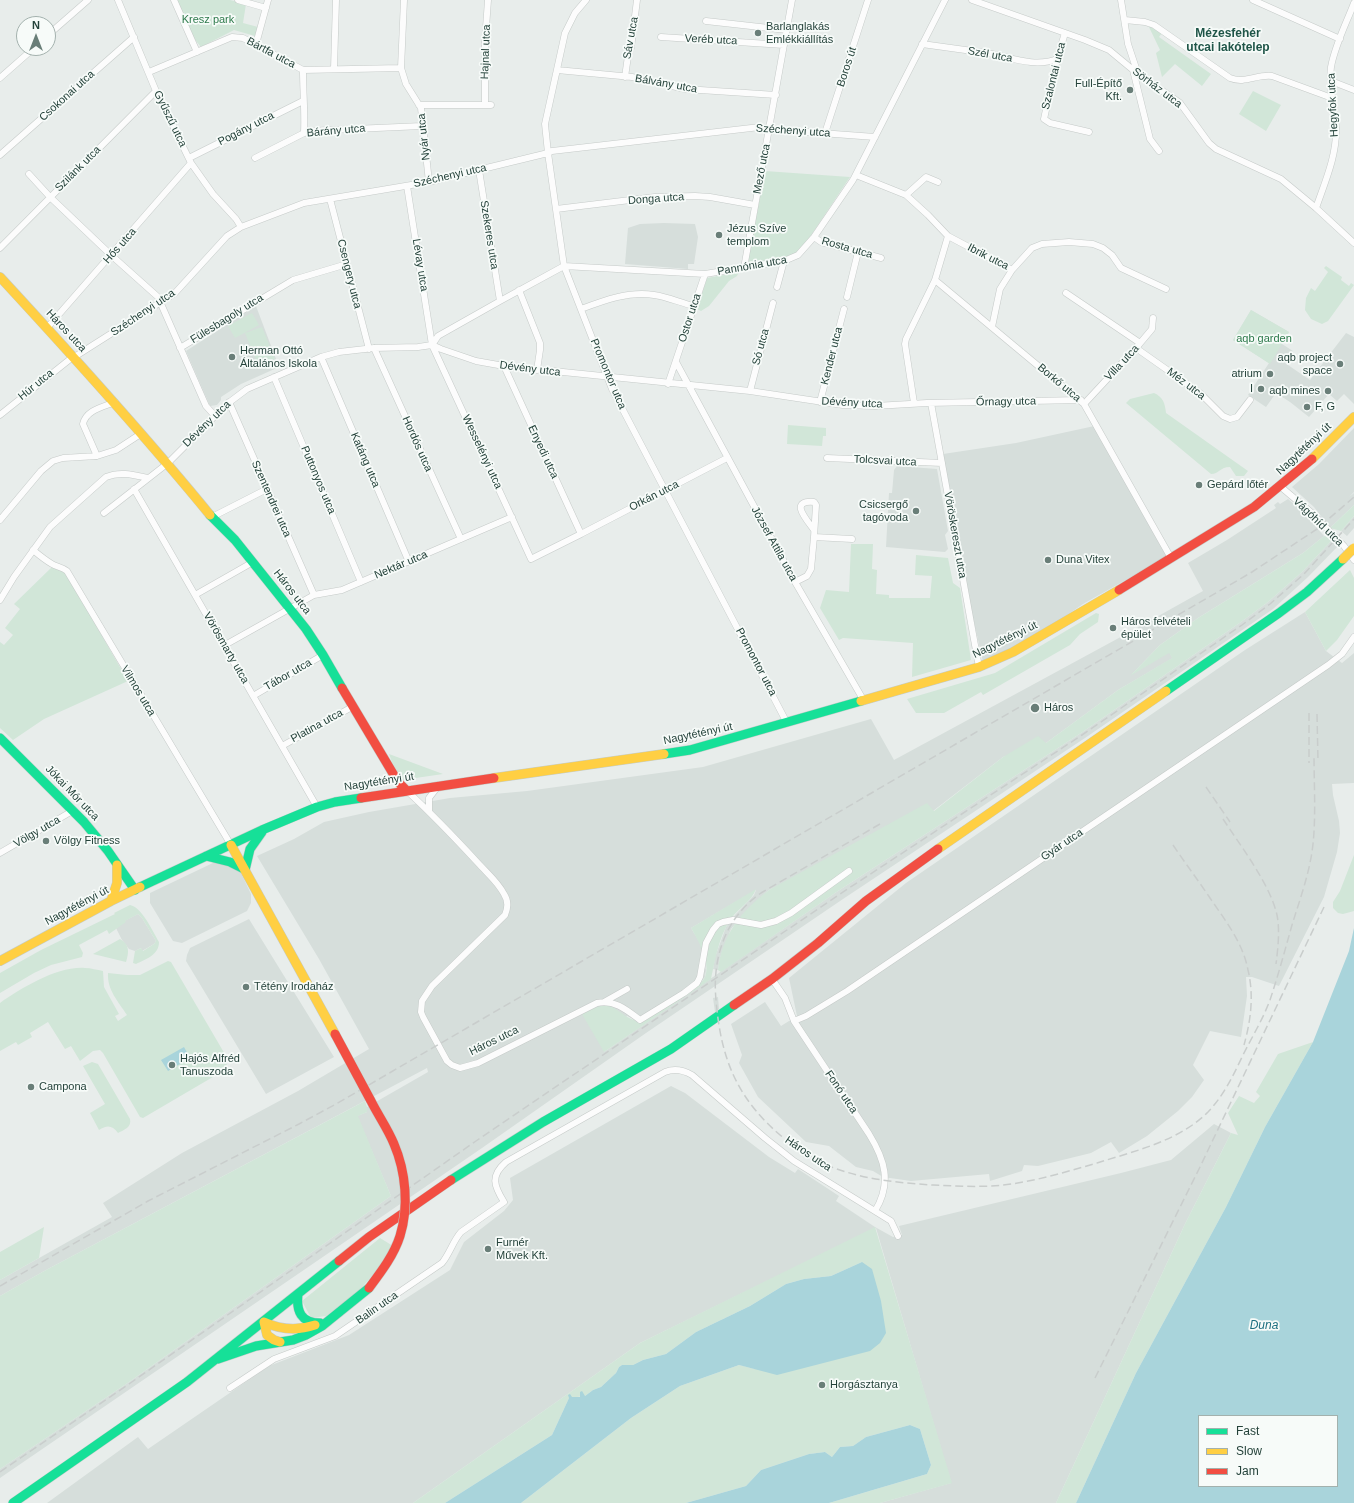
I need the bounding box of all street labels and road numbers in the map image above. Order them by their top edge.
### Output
street label: Sáv utca [621,16,641,60]
street label: Hajnal utca [478,24,494,80]
street label: Veréb utca [684,32,738,48]
street label: Bártfa utca [244,35,298,71]
street label: Szalontai utca [1039,41,1069,111]
street label: Boros út [834,45,860,89]
street label: Szél utca [967,45,1013,65]
street label: Sörház utca [1130,65,1184,111]
street label: Csokonai utca [37,68,97,124]
street label: Bálvány utca [634,72,698,96]
street label: Hegyfok utca [1325,73,1341,137]
street label: Gyűszű utca [151,89,189,149]
street label: Pogány utca [216,109,276,149]
street label: Nyár utca [415,113,433,161]
street label: Bárány utca [306,122,366,140]
street label: Széchenyi utca [755,122,831,140]
street label: Szilánk utca [52,143,104,195]
street label: Mező utca [751,143,773,195]
street label: Széchenyi utca [412,161,488,191]
street label: Donga utca [627,190,685,208]
street label: Szekeres utca [477,200,501,270]
street label: Hős utca [101,225,139,267]
street label: Rosta utca [820,234,874,262]
street label: Csengery utca [334,238,364,310]
street label: Lévay utca [409,238,431,292]
street label: Ibrik utca [965,241,1011,273]
street label: Pannónia utca [716,253,788,279]
street label: Széchenyi utca [108,287,178,339]
street label: Fülesbagoly utca [188,291,266,347]
street label: Ostor utca [676,292,704,344]
street label: Háros utca [43,307,89,355]
street label: Kender utca [818,326,846,386]
street label: Só utca [750,327,772,367]
street label: Promontor utca [587,337,629,411]
street label: Villa utca [1102,342,1142,384]
street label: Dévény utca [499,359,561,379]
street label: Borkő utca [1035,361,1083,405]
street label: Méz utca [1164,365,1208,403]
street label: Húr utca [16,367,56,403]
street label: Dévény utca [821,395,883,411]
street label: Őrnagy utca [976,395,1036,409]
street label: Dévény utca [180,398,234,450]
street label: Wesselényi utca [459,413,505,491]
street label: Hordós utca [399,414,435,474]
street label: Nagytétényi út [1274,420,1334,478]
street label: Enyedi utca [525,423,561,481]
street label: Katáng utca [347,430,383,490]
street label: Puttonyos utca [298,444,338,516]
street label: Tolcsvai utca [853,453,917,469]
street label: Szentendrei utca [248,459,294,539]
street label: Orkán utca [627,478,681,514]
street label: Vöröskereszt utca [941,491,969,579]
street label: Vágóhíd utca [1290,495,1346,549]
street label: József Attila utca [748,504,800,584]
street label: Nektár utca [373,548,429,582]
street label: Háros utca [270,567,314,617]
street label: Vörösmarty utca [200,610,252,686]
street label: Nagytétényi út [971,619,1039,661]
street label: Promontor utca [733,626,779,698]
street label: Tábor utca [262,656,314,694]
street label: Vilmos utca [118,663,158,719]
street label: Platina utca [289,706,345,746]
street label: Nagytétényi út [662,720,734,748]
street label: Jókai Mór utca [42,763,102,823]
street label: Nagytétényi út [343,770,415,794]
street label: Völgy utca [11,813,63,851]
street label: Gyár utca [1039,826,1085,864]
street label: Nagytétényi út [43,884,111,928]
street label: Háros utca [467,1023,521,1059]
street label: Fonó utca [822,1068,860,1116]
street label: Háros utca [782,1134,834,1174]
street label: Balin utca [353,1289,401,1327]

